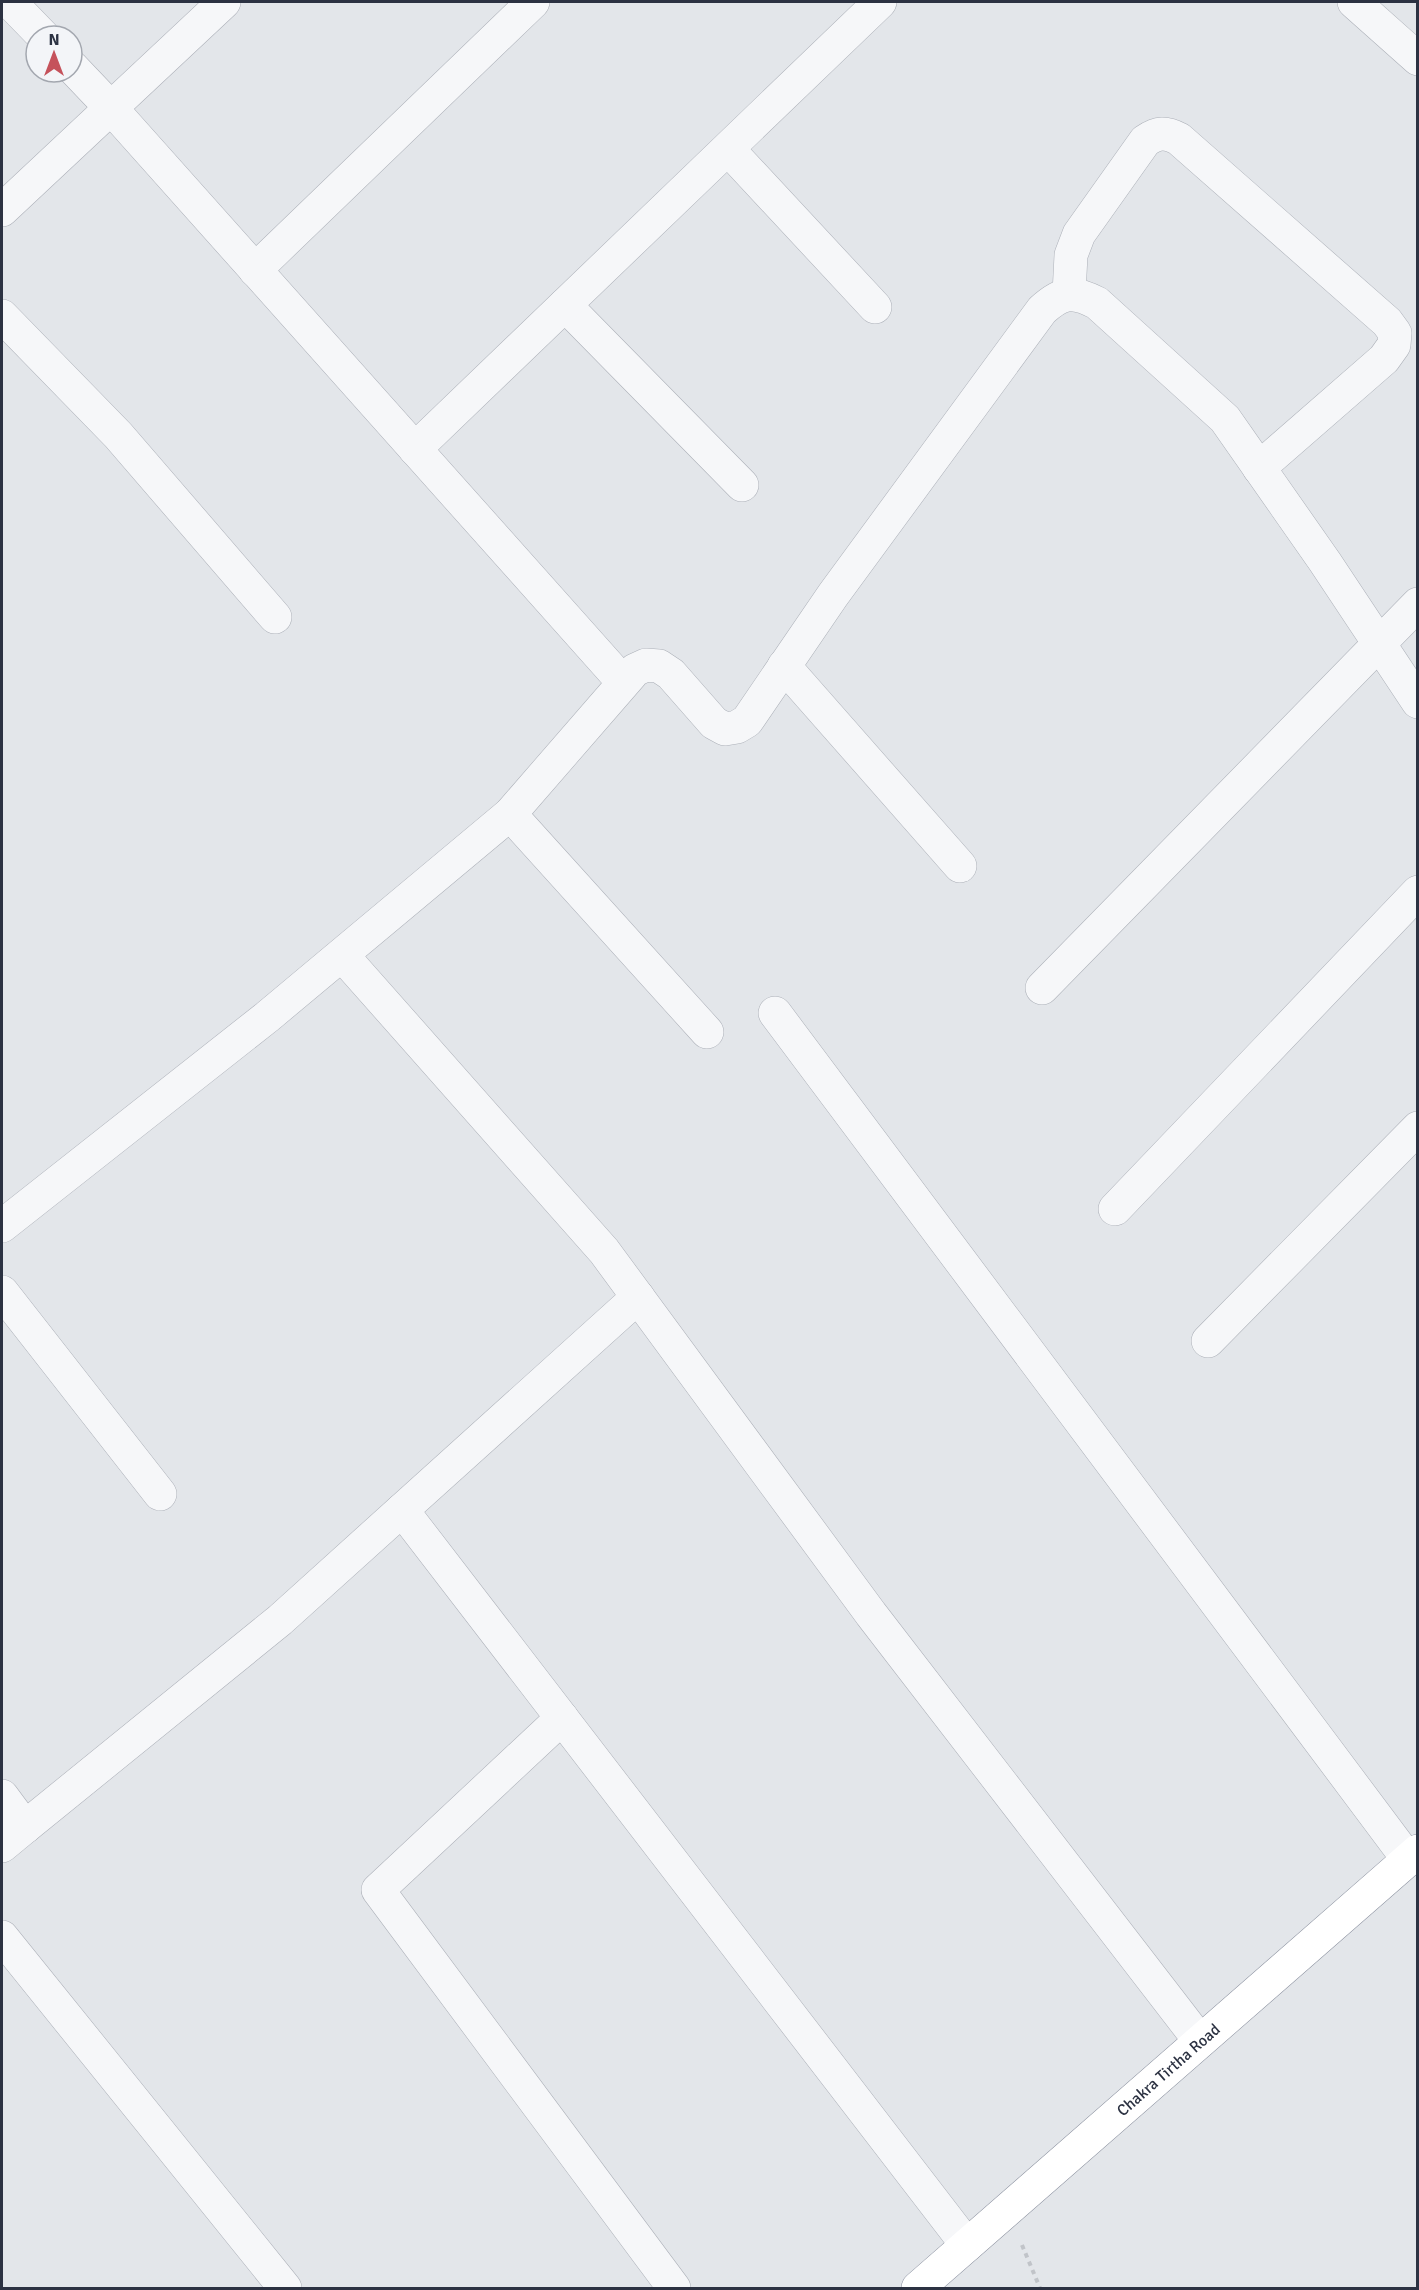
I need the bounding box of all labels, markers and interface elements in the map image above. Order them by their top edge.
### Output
north arrow [24,24,84,84]
text: N [48,30,60,50]
street label: Chakra Tirtha Road [1113,2020,1224,2121]

